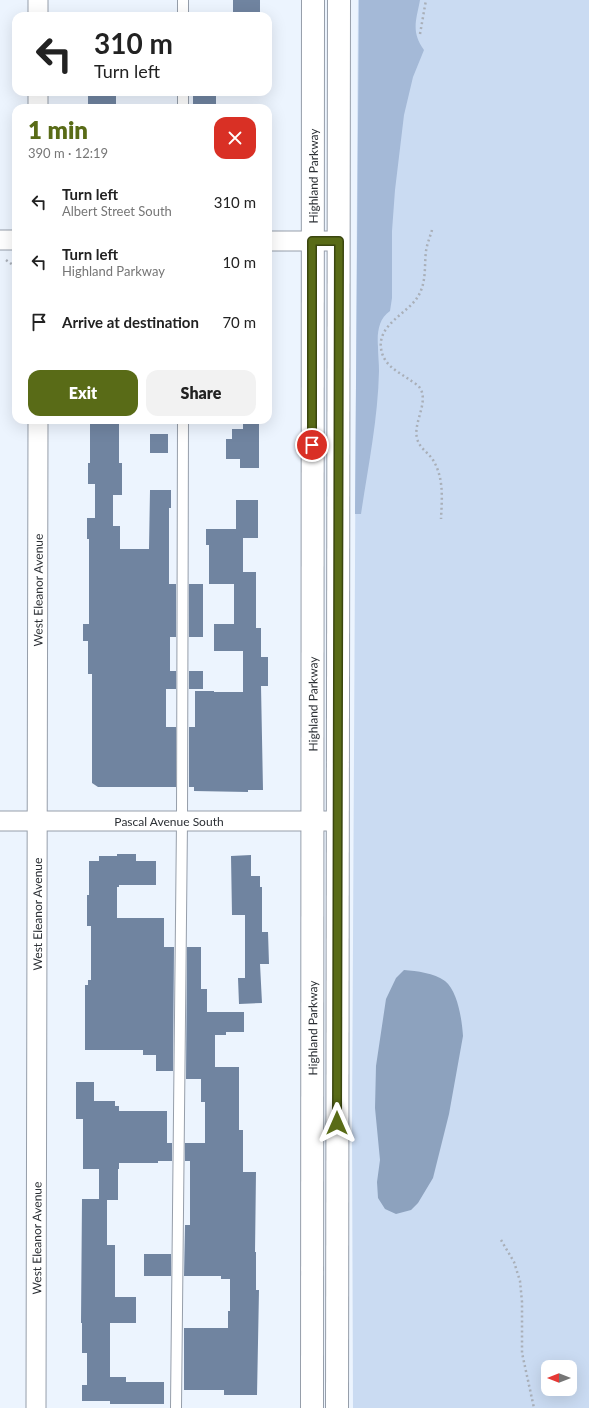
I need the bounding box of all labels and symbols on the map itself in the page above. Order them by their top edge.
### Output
street label: Highland Parkway [305,128,320,224]
pin [295,428,329,462]
street label: West Eleanor Avenue [30,534,45,646]
street label: Highland Parkway [305,656,320,752]
street label: Pascal Avenue South [114,814,224,829]
street label: West Eleanor Avenue [29,858,45,970]
street label: Highland Parkway [305,980,320,1076]
position arrow [316,1102,358,1144]
street label: West Eleanor Avenue [29,1182,44,1294]
north arrow [541,1360,577,1396]

